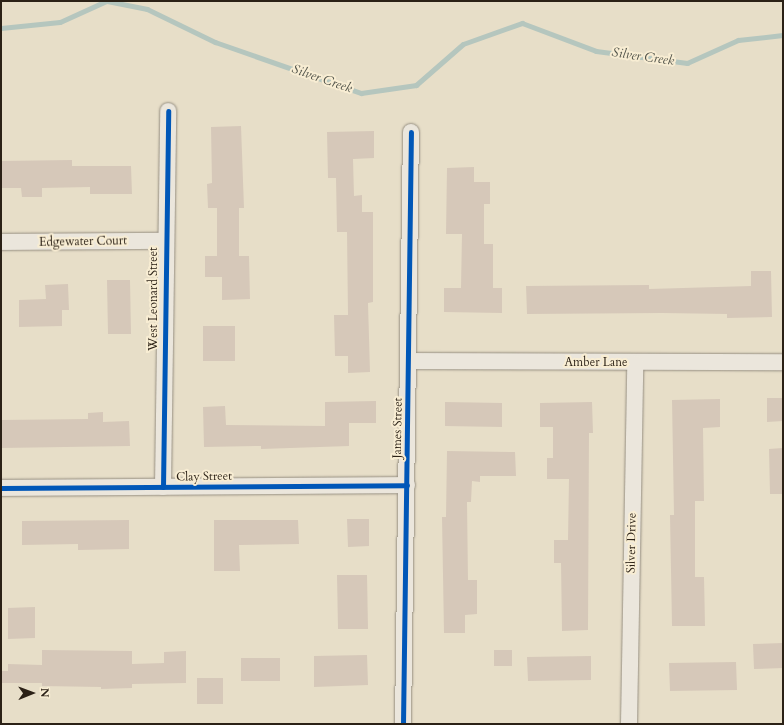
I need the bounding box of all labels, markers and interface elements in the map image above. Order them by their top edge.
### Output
water label: Silver Creek [611,45,675,69]
water label: Silver Creek [290,61,354,97]
street label: Edgewater Court [39,234,127,250]
street label: West Leonard Street [147,247,161,351]
street label: Amber Lane [565,356,627,370]
street label: James Street [390,397,406,459]
street label: Clay Street [176,469,232,485]
street label: Silver Drive [624,513,640,573]
north arrow [12,673,52,713]
text: N [37,688,52,698]

